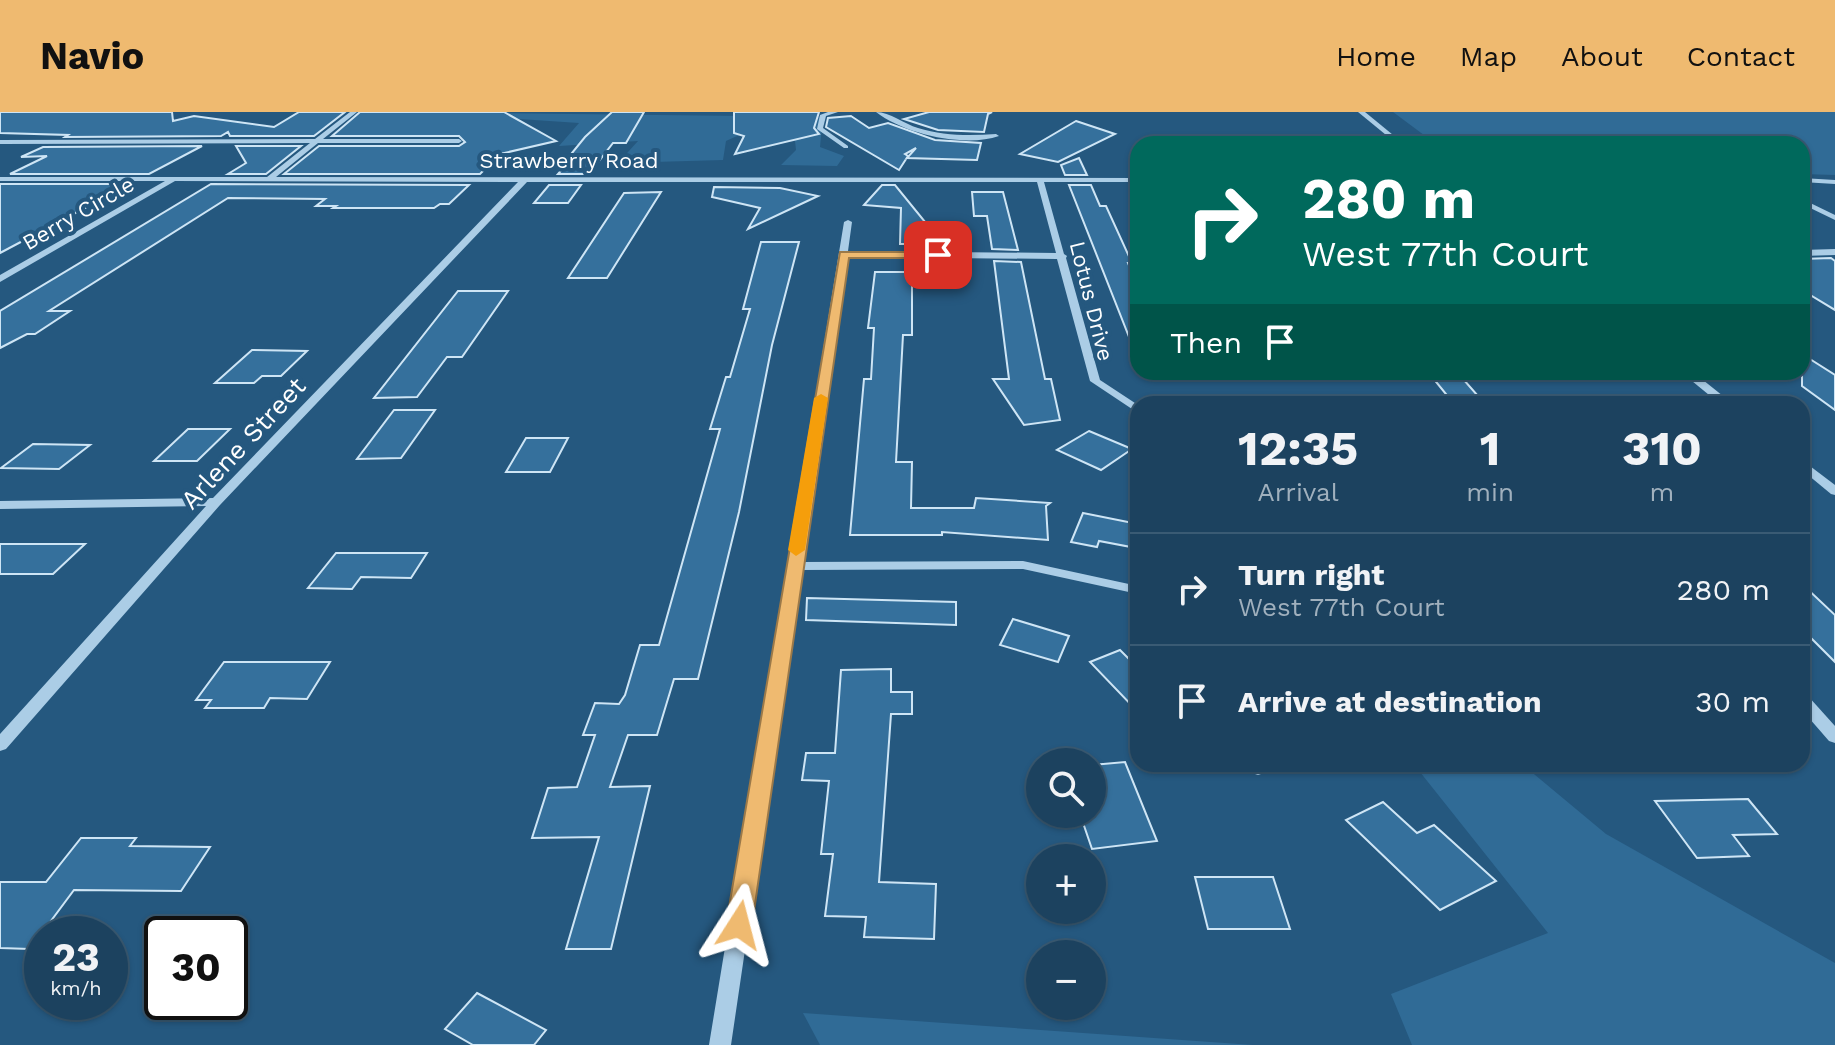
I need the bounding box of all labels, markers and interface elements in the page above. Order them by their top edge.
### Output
text: Navio [40,34,144,78]
text: Home [1336,40,1416,73]
text: Map [1460,40,1517,73]
text: About [1561,40,1643,73]
text: Contact [1687,40,1795,73]
street label: Strawberry Road [479,148,659,173]
text: 280 m [1302,166,1475,232]
icon: right [1170,168,1274,272]
street label: Berry Circle [18,171,138,255]
pin [904,221,972,289]
icon: arrive [916,233,960,277]
text: West 77th Court [1302,233,1588,275]
street label: Lotus Drive [1065,239,1118,364]
icon: arrive [1258,320,1302,364]
text: Then [1170,325,1242,360]
street label: Arlene Street [174,371,312,515]
text: 12:35 [1238,420,1358,477]
text: 1 [1480,420,1500,477]
text: 310 [1622,420,1702,477]
text: Arrival [1258,477,1339,507]
text: min [1466,477,1514,507]
text: m [1650,477,1674,507]
text: Turn right [1238,557,1384,592]
icon: right [1170,567,1214,611]
text: 280 m [1677,572,1770,607]
text: West 77th Court [1238,592,1445,622]
icon: arrive [1170,679,1214,723]
text: Arrive at destination [1238,684,1542,719]
text: 30 m [1695,684,1770,719]
map controls [1026,748,1106,1020]
button: search [1026,748,1106,828]
button: + [1026,844,1106,924]
position arrow [697,883,781,967]
speed limit sign: 30 [144,916,248,1020]
text: 23 [52,934,100,981]
button: − [1026,940,1106,1020]
text: km/h [50,976,102,1000]

